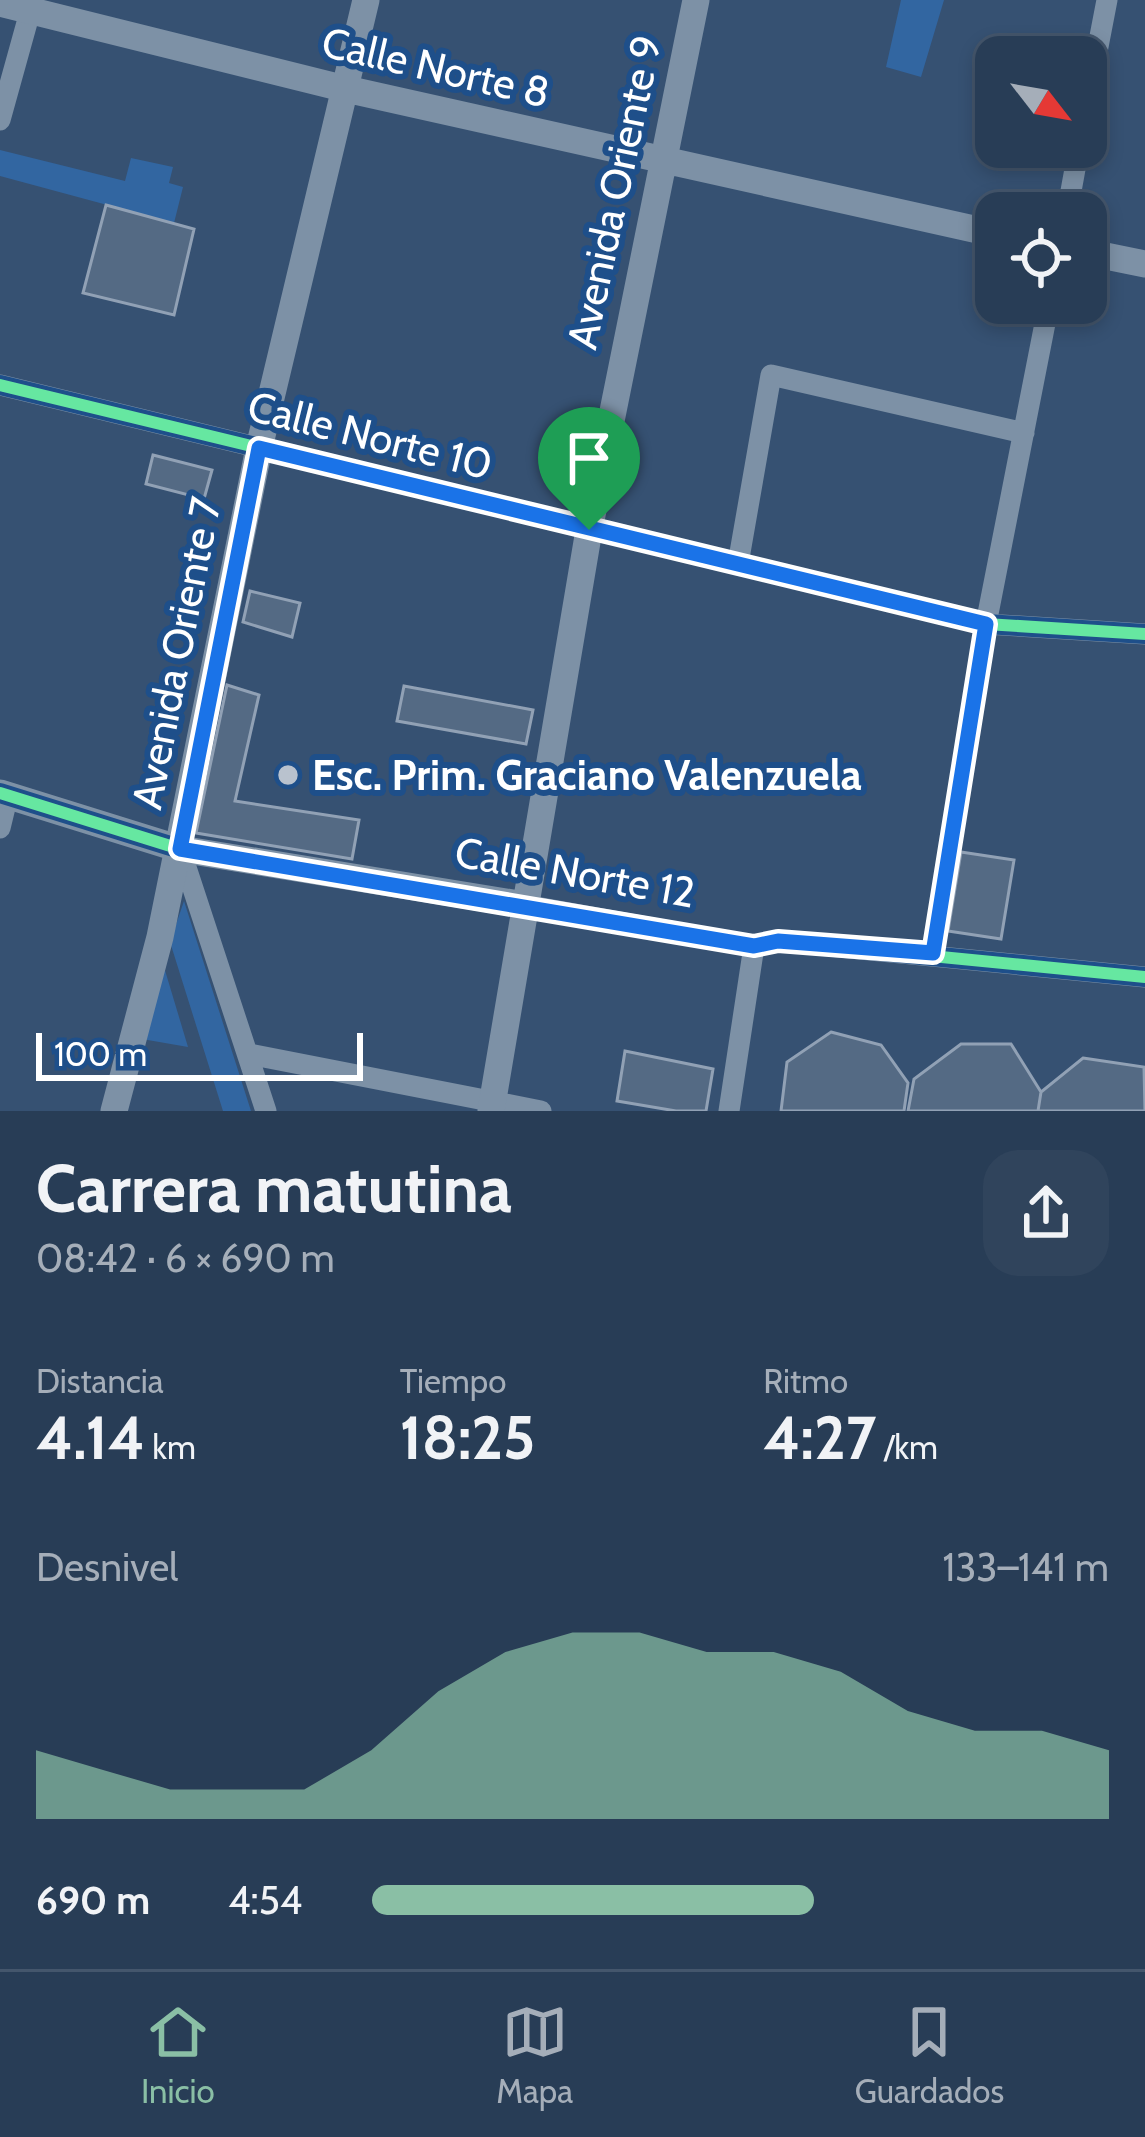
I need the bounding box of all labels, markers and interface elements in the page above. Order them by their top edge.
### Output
street label: Calle Norte 8 [317,16,555,118]
street label: Avenida Oriente 9 [555,30,673,354]
north arrow [975,36,1107,168]
map controls [975,36,1107,324]
button: locate [975,192,1107,324]
street label: Calle Norte 10 [242,380,498,490]
pin [538,407,640,530]
icon: arrive [556,425,622,491]
street label: Avenida Oriente 7 [120,493,232,813]
place label: Esc. Prim. Graciano Valenzuela [312,749,862,801]
marker: Esc. Prim. Graciano Valenzuela [275,762,301,788]
street label: Calle Norte 12 [451,825,699,919]
scale bar [36,1027,363,1080]
text: 100 m [54,1034,147,1074]
text: Carrera matutina [36,1148,512,1229]
button: share [983,1150,1109,1276]
text: 08:42 · 6 × 690 m [36,1234,335,1282]
text: Distancia [36,1361,164,1401]
text: Tiempo [400,1361,506,1401]
text: Ritmo [763,1361,848,1401]
text: 4.14 [36,1401,145,1474]
text: 18:25 [400,1401,535,1474]
text: 4:27 [763,1401,876,1474]
text: km [145,1427,196,1467]
text: /km [876,1427,938,1467]
text: Desnivel [36,1543,178,1591]
text: 133–141 m [943,1543,1109,1591]
text: 690 m [36,1876,150,1924]
text: 4:54 [228,1876,302,1924]
tab: Inicio [141,1999,215,2111]
tab: Mapa [496,1999,573,2111]
tab: Guardados [855,1999,1004,2111]

